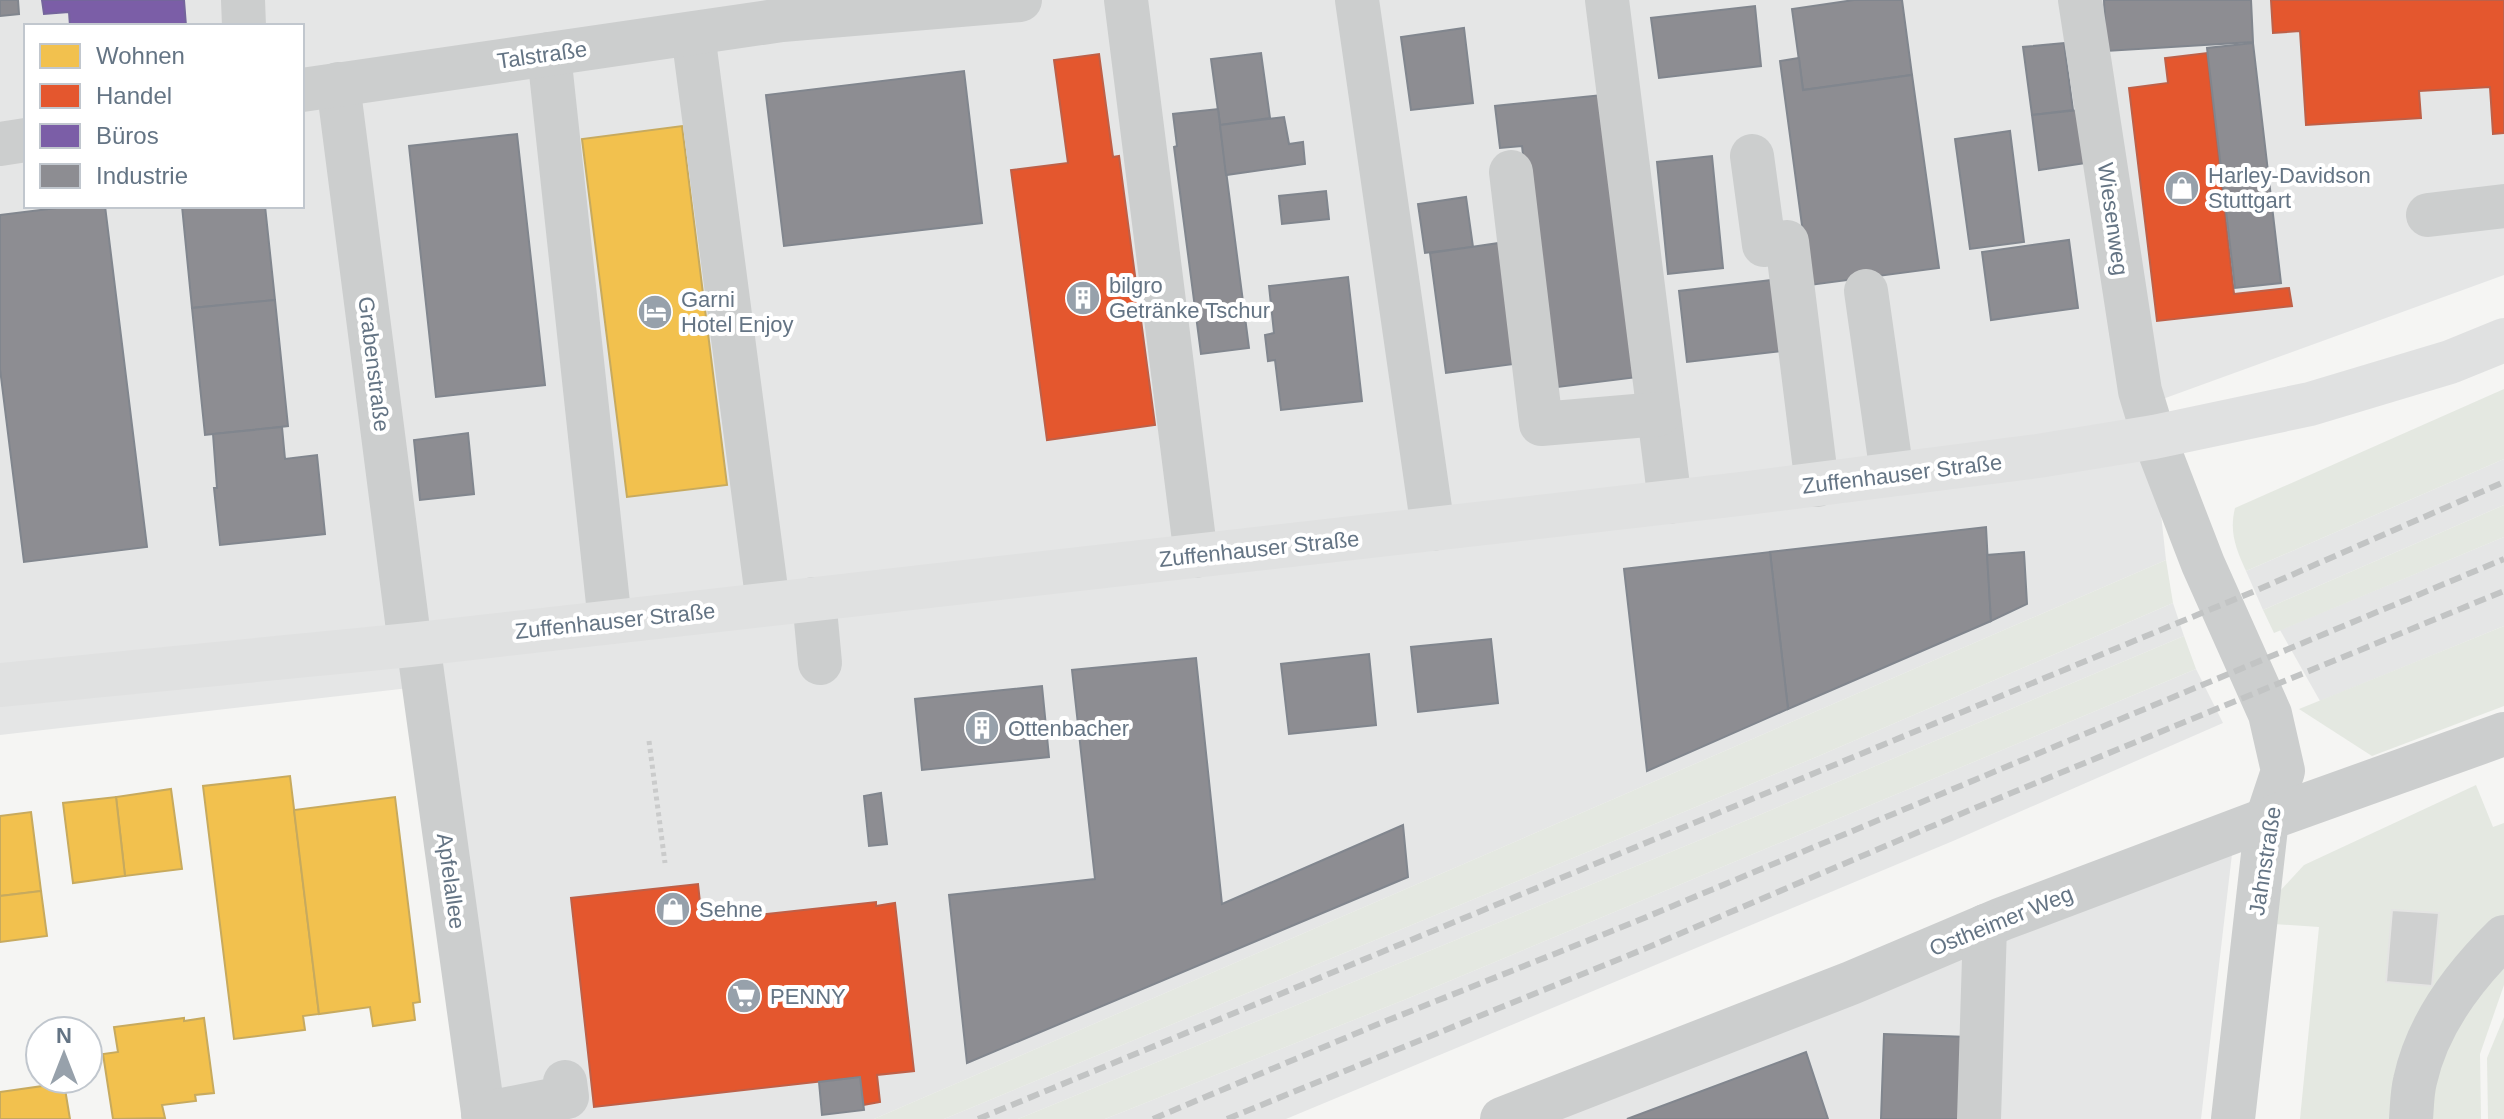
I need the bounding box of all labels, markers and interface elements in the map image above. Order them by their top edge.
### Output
legend [24,24,304,208]
street label: Talstraße [495,36,589,74]
text: Wohnen [96,42,185,69]
text: Handel [96,82,172,109]
text: Büros [96,122,159,149]
street label: Wiesenweg [2093,161,2133,277]
text: Industrie [96,162,188,189]
place label: Harley-Davidson Stuttgart [2208,163,2371,213]
shop icon: Harley-Davidson Stuttgart [2163,169,2201,207]
place label: bilgro Getränke Tschur [1109,273,1270,323]
building icon: bilgro Getränke Tschur [1064,279,1102,317]
place label: Garni Hotel Enjoy [681,287,794,337]
hotel icon: Garni Hotel Enjoy [636,293,674,331]
street label: Grabenstraße [353,295,395,433]
street label: Zuffenhauser Straße [1801,449,2003,499]
street label: Zuffenhauser Straße [1158,526,1360,572]
street label: Zuffenhauser Straße [514,598,716,644]
building icon: Ottenbacher [963,709,1001,747]
place label: Ottenbacher [1008,716,1129,741]
street label: Jahnstraße [2244,805,2286,917]
street label: Apfelallee [432,831,470,931]
street label: Ostheimer Weg [1926,881,2076,961]
shop icon: Sehne [654,890,692,928]
place label: Sehne [699,897,763,922]
supermarket icon: PENNY [725,977,763,1015]
place label: PENNY [770,984,846,1009]
north arrow [24,1015,104,1095]
text: N [56,1023,72,1048]

